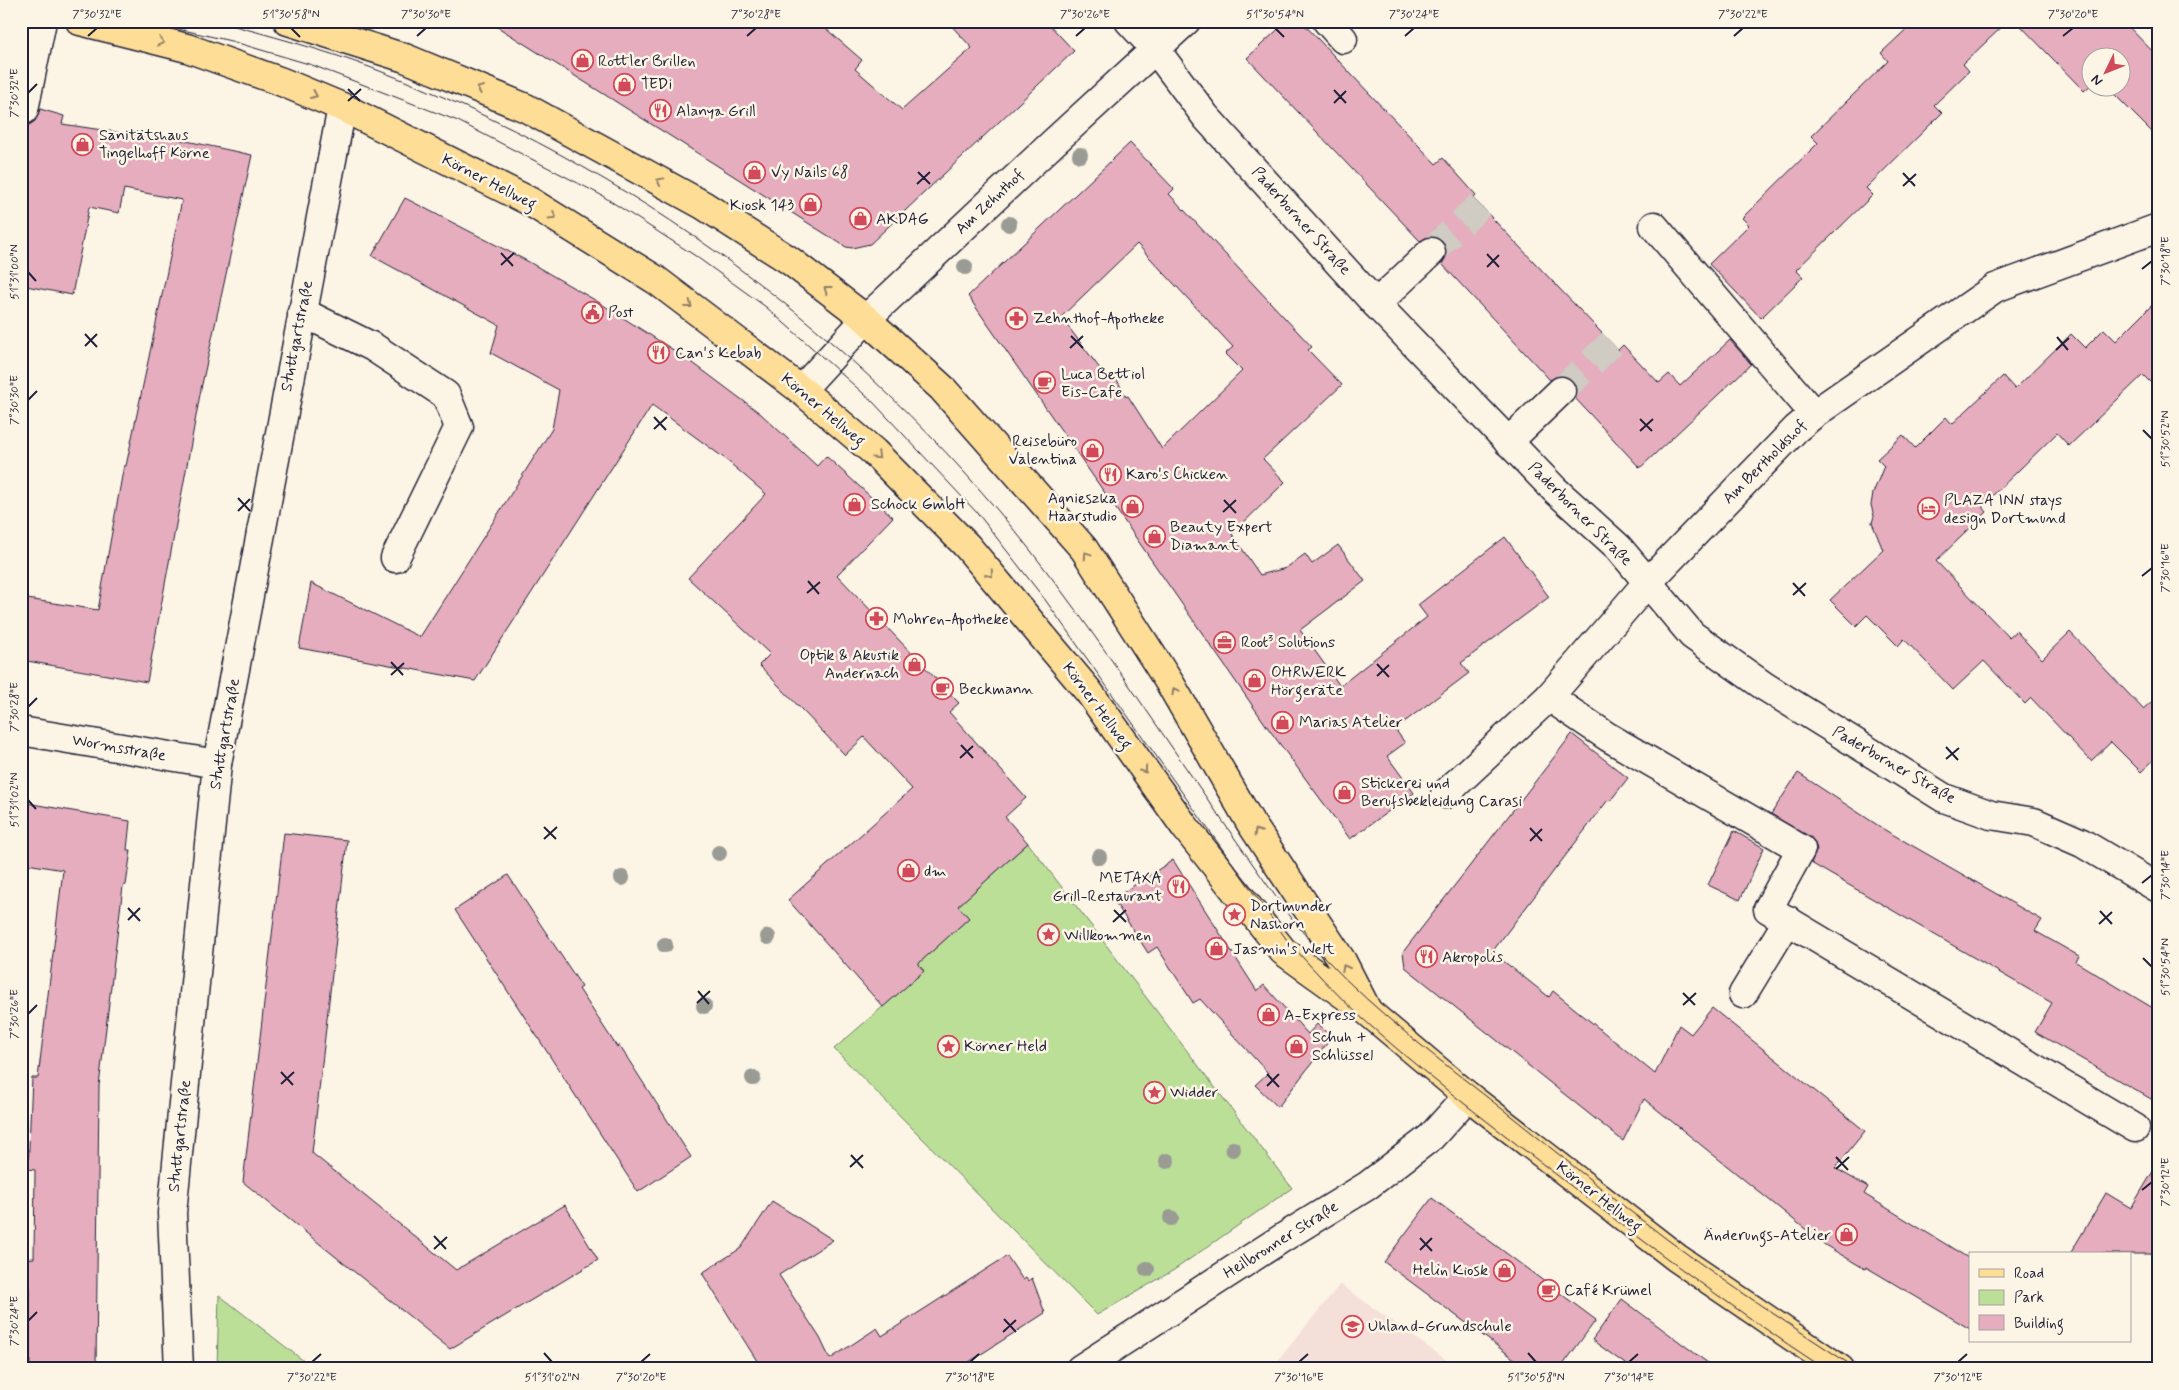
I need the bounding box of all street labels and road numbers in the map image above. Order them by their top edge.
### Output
street label: Körner Hellweg [437,149,540,216]
street label: Paderborner Straße [1247,162,1355,280]
street label: Am Zehnthof [951,165,1029,239]
street label: Stuttgartstraße [276,279,318,393]
street label: Körner Hellweg [776,369,870,452]
street label: Am Bertholdshof [1718,415,1812,509]
street label: Paderborner Straße [1523,457,1637,571]
street label: Körner Hellweg [1057,658,1137,754]
street label: Stuttgartstraße [205,677,245,791]
street label: Paderborner Straße [1829,721,1960,809]
street label: Wormsstraße [70,729,168,767]
street label: Stuttgartstraße [164,1079,196,1193]
street label: Körner Hellweg [1551,1157,1646,1238]
street label: Heilbronner Straße [1220,1196,1342,1284]

